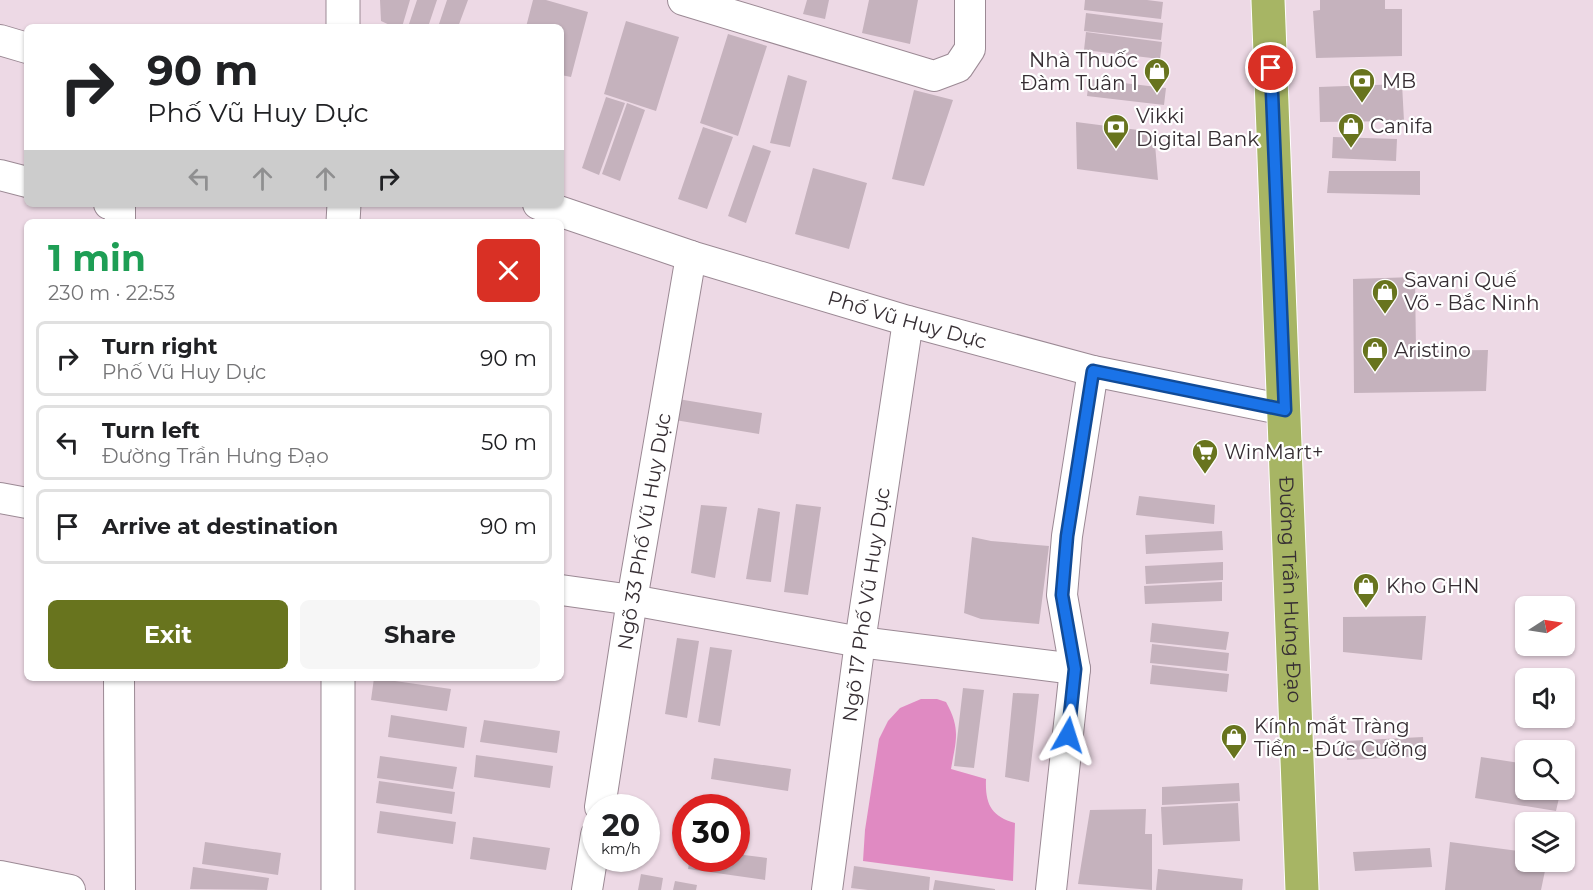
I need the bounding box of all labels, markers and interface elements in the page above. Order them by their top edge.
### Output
pin [1245,42,1296,93]
text: 90 m [147,44,258,96]
icon: right [48,48,126,126]
place label: Nhà Thuốc Đàm Tuân 1 [1021,48,1138,95]
icon: arrive [1254,51,1287,84]
shop icon: Nhà Thuốc Đàm Tuân 1 [1142,56,1172,94]
bank icon: MB [1347,66,1377,104]
place label: MB [1382,69,1416,93]
text: Phố Vũ Huy Dực [147,96,369,129]
place label: Vikki Digital Bank [1136,104,1259,151]
shop icon: Canifa [1336,111,1366,149]
bank icon: Vikki Digital Bank [1101,112,1131,150]
place label: Canifa [1370,114,1433,138]
icon: left [183,162,216,195]
icon: ahead [246,162,279,195]
icon: ahead [309,162,342,195]
icon: right [372,162,405,195]
text: 1 min [48,236,146,280]
button: close [477,239,540,302]
place label: Savani Quế Võ - Bắc Ninh [1404,268,1540,315]
shop icon: Savani Quế Võ - Bắc Ninh [1370,277,1400,315]
text: 230 m · 22:53 [48,281,175,305]
street label: Phố Vũ Huy Dực [825,286,989,354]
text: Turn right [102,333,217,360]
shop icon: Aristino [1360,335,1390,373]
place label: Aristino [1394,338,1471,362]
icon: right [51,342,84,375]
text: 90 m [480,345,537,372]
text: Phố Vũ Huy Dực [102,360,266,384]
street label: Ngõ 33 Phố Vũ Huy Dực [612,411,676,652]
text: Turn left [102,417,200,444]
icon: left [51,426,84,459]
text: 50 m [481,429,537,456]
supermarket icon: WinMart+ [1190,437,1220,475]
place label: WinMart+ [1224,440,1323,464]
text: Đường Trần Hưng Đạo [102,444,329,468]
street label: Đường Trần Hưng Đạo [1274,476,1307,703]
street label: Ngõ 17 Phố Vũ Huy Dực [837,486,895,723]
icon: arrive [51,510,84,543]
text: Arrive at destination [102,513,338,540]
text: 90 m [480,513,537,540]
shop icon: Kho GHN [1351,571,1381,609]
place label: Kho GHN [1386,574,1480,598]
north arrow [1515,596,1575,656]
map controls [1515,596,1575,872]
button: Exit [48,600,288,669]
button: Share [300,600,540,669]
button: sound [1515,668,1575,728]
position arrow [1036,703,1100,767]
place label: Kính mắt Tràng Tiền - Đức Cường [1254,714,1428,761]
shop icon: Kính mắt Tràng Tiền - Đức Cường [1219,722,1249,760]
button: search [1515,740,1575,800]
speed limit sign: 30 [672,794,750,872]
text: 20 [602,807,640,844]
button: layers [1515,812,1575,872]
text: km/h [601,839,641,858]

